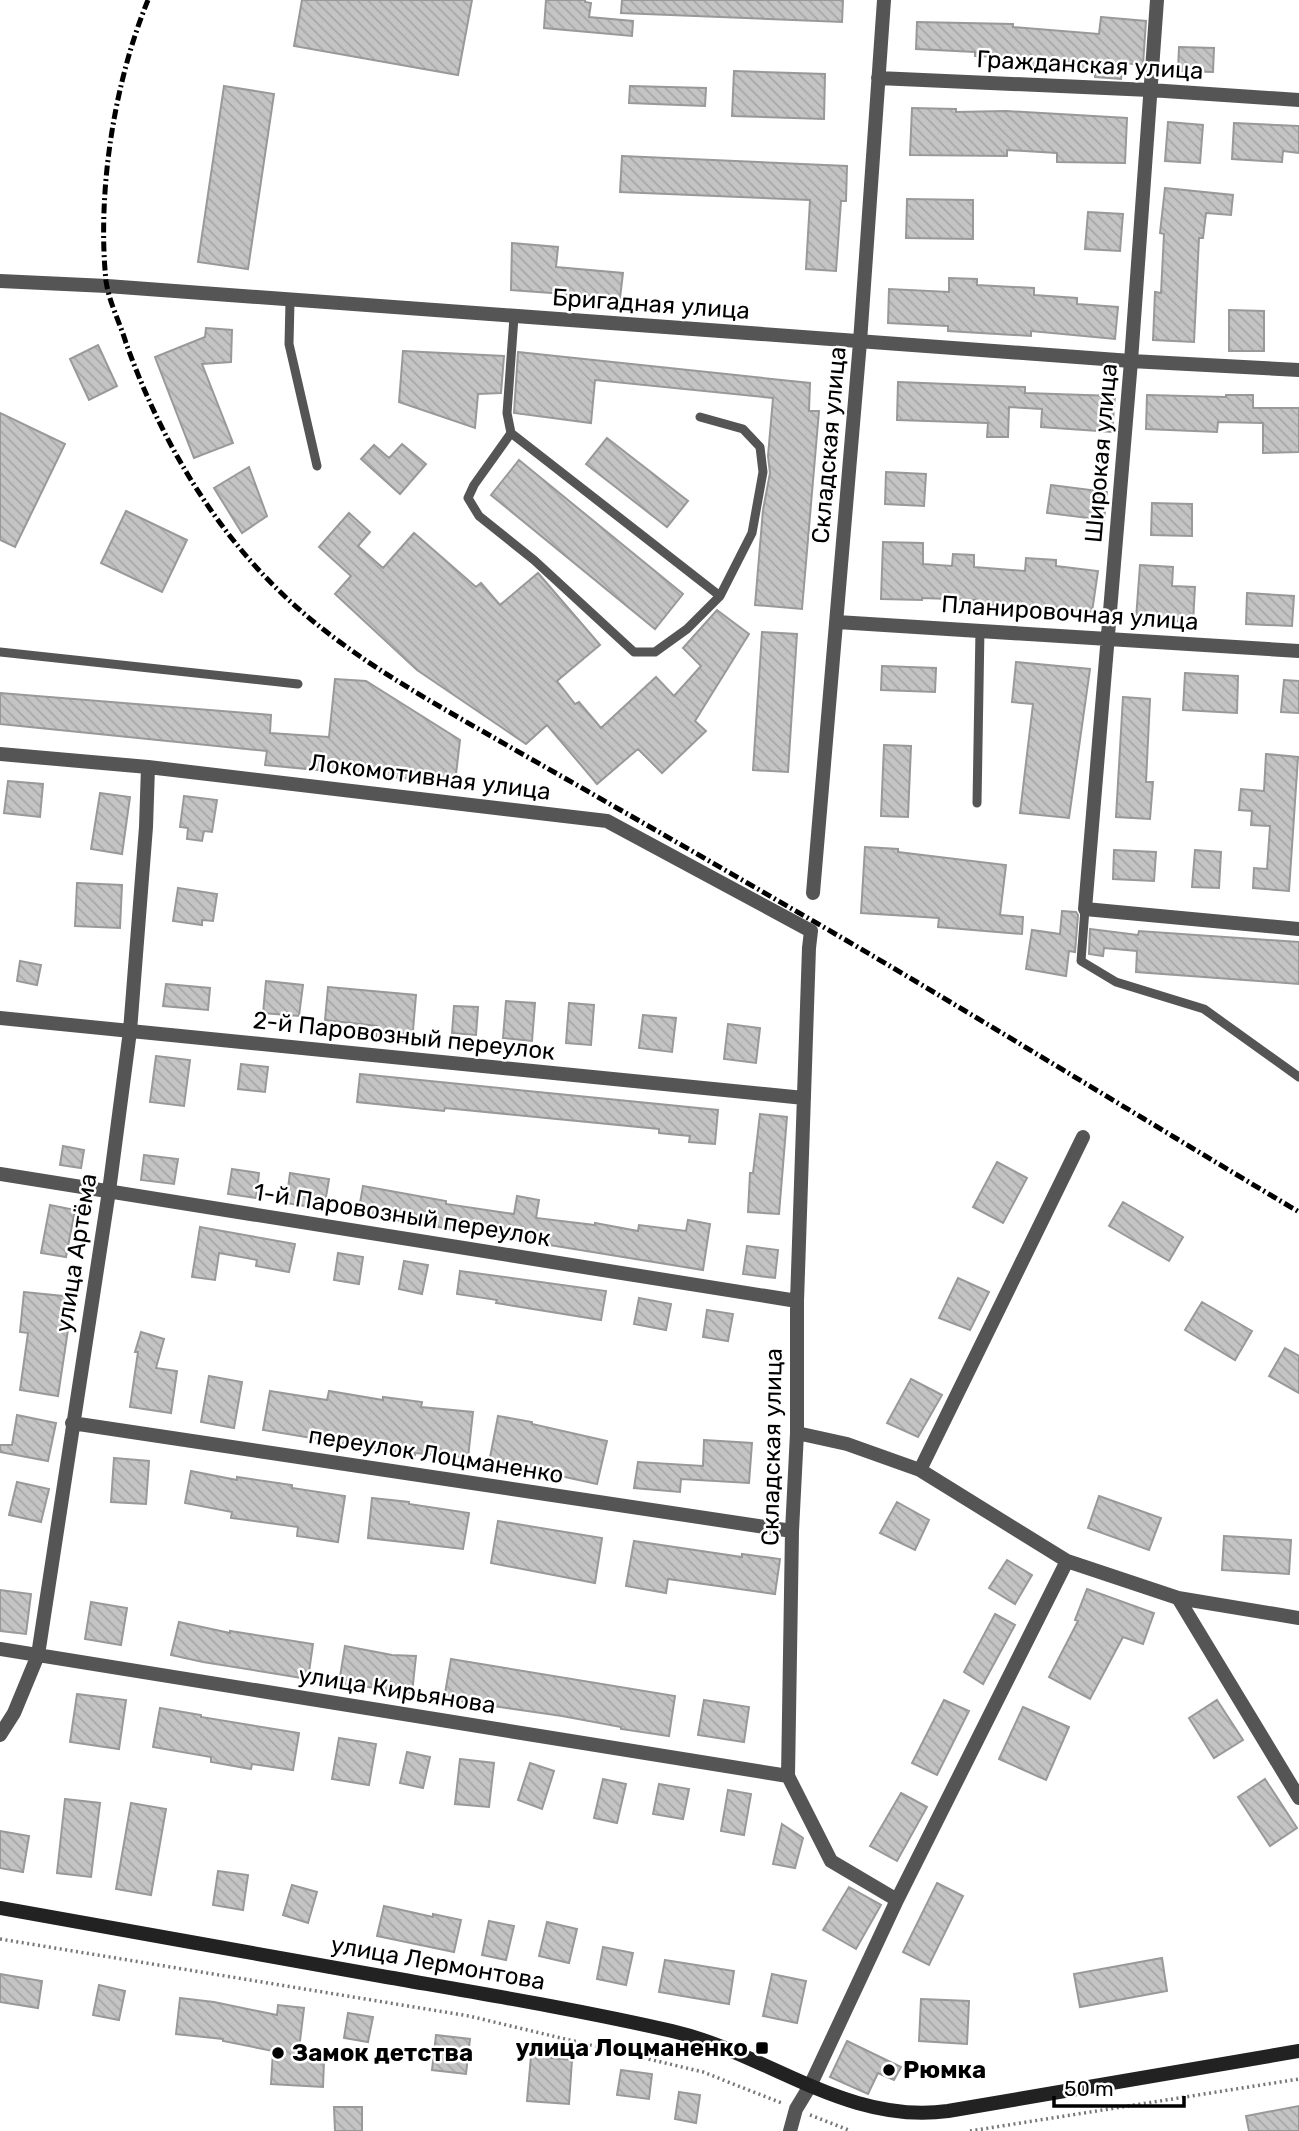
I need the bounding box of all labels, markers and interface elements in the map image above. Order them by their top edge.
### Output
street label: Гражданская улица [976,45,1204,85]
street label: Бригадная улица [551,283,751,325]
street label: Складская улица [806,345,852,545]
street label: Широкая улица [1079,362,1123,544]
street label: Планировочная улица [940,590,1200,636]
street label: Локомотивная улица [308,748,552,806]
street label: 2-й Паровозный переулок [252,1006,557,1066]
street label: улица Артёма [50,1171,102,1335]
street label: 1-й Паровозный переулок [251,1178,553,1252]
street label: Складская улица [756,1348,788,1546]
street label: переулок Лоцманенко [307,1421,565,1489]
street label: улица Кирьянова [296,1661,498,1719]
street label: улица Лермонтова [329,1930,547,1996]
place label: улица Лоцманенко [515,2034,748,2062]
place label: Замок детства [292,2039,473,2067]
marker: улица Лоцманенко [754,2040,770,2056]
marker: Замок детства [270,2045,286,2061]
place label: Рюмка [903,2056,986,2084]
marker: Рюмка [881,2062,897,2078]
scale bar [1054,2064,1184,2108]
text: 50 m [1064,2076,1114,2101]

